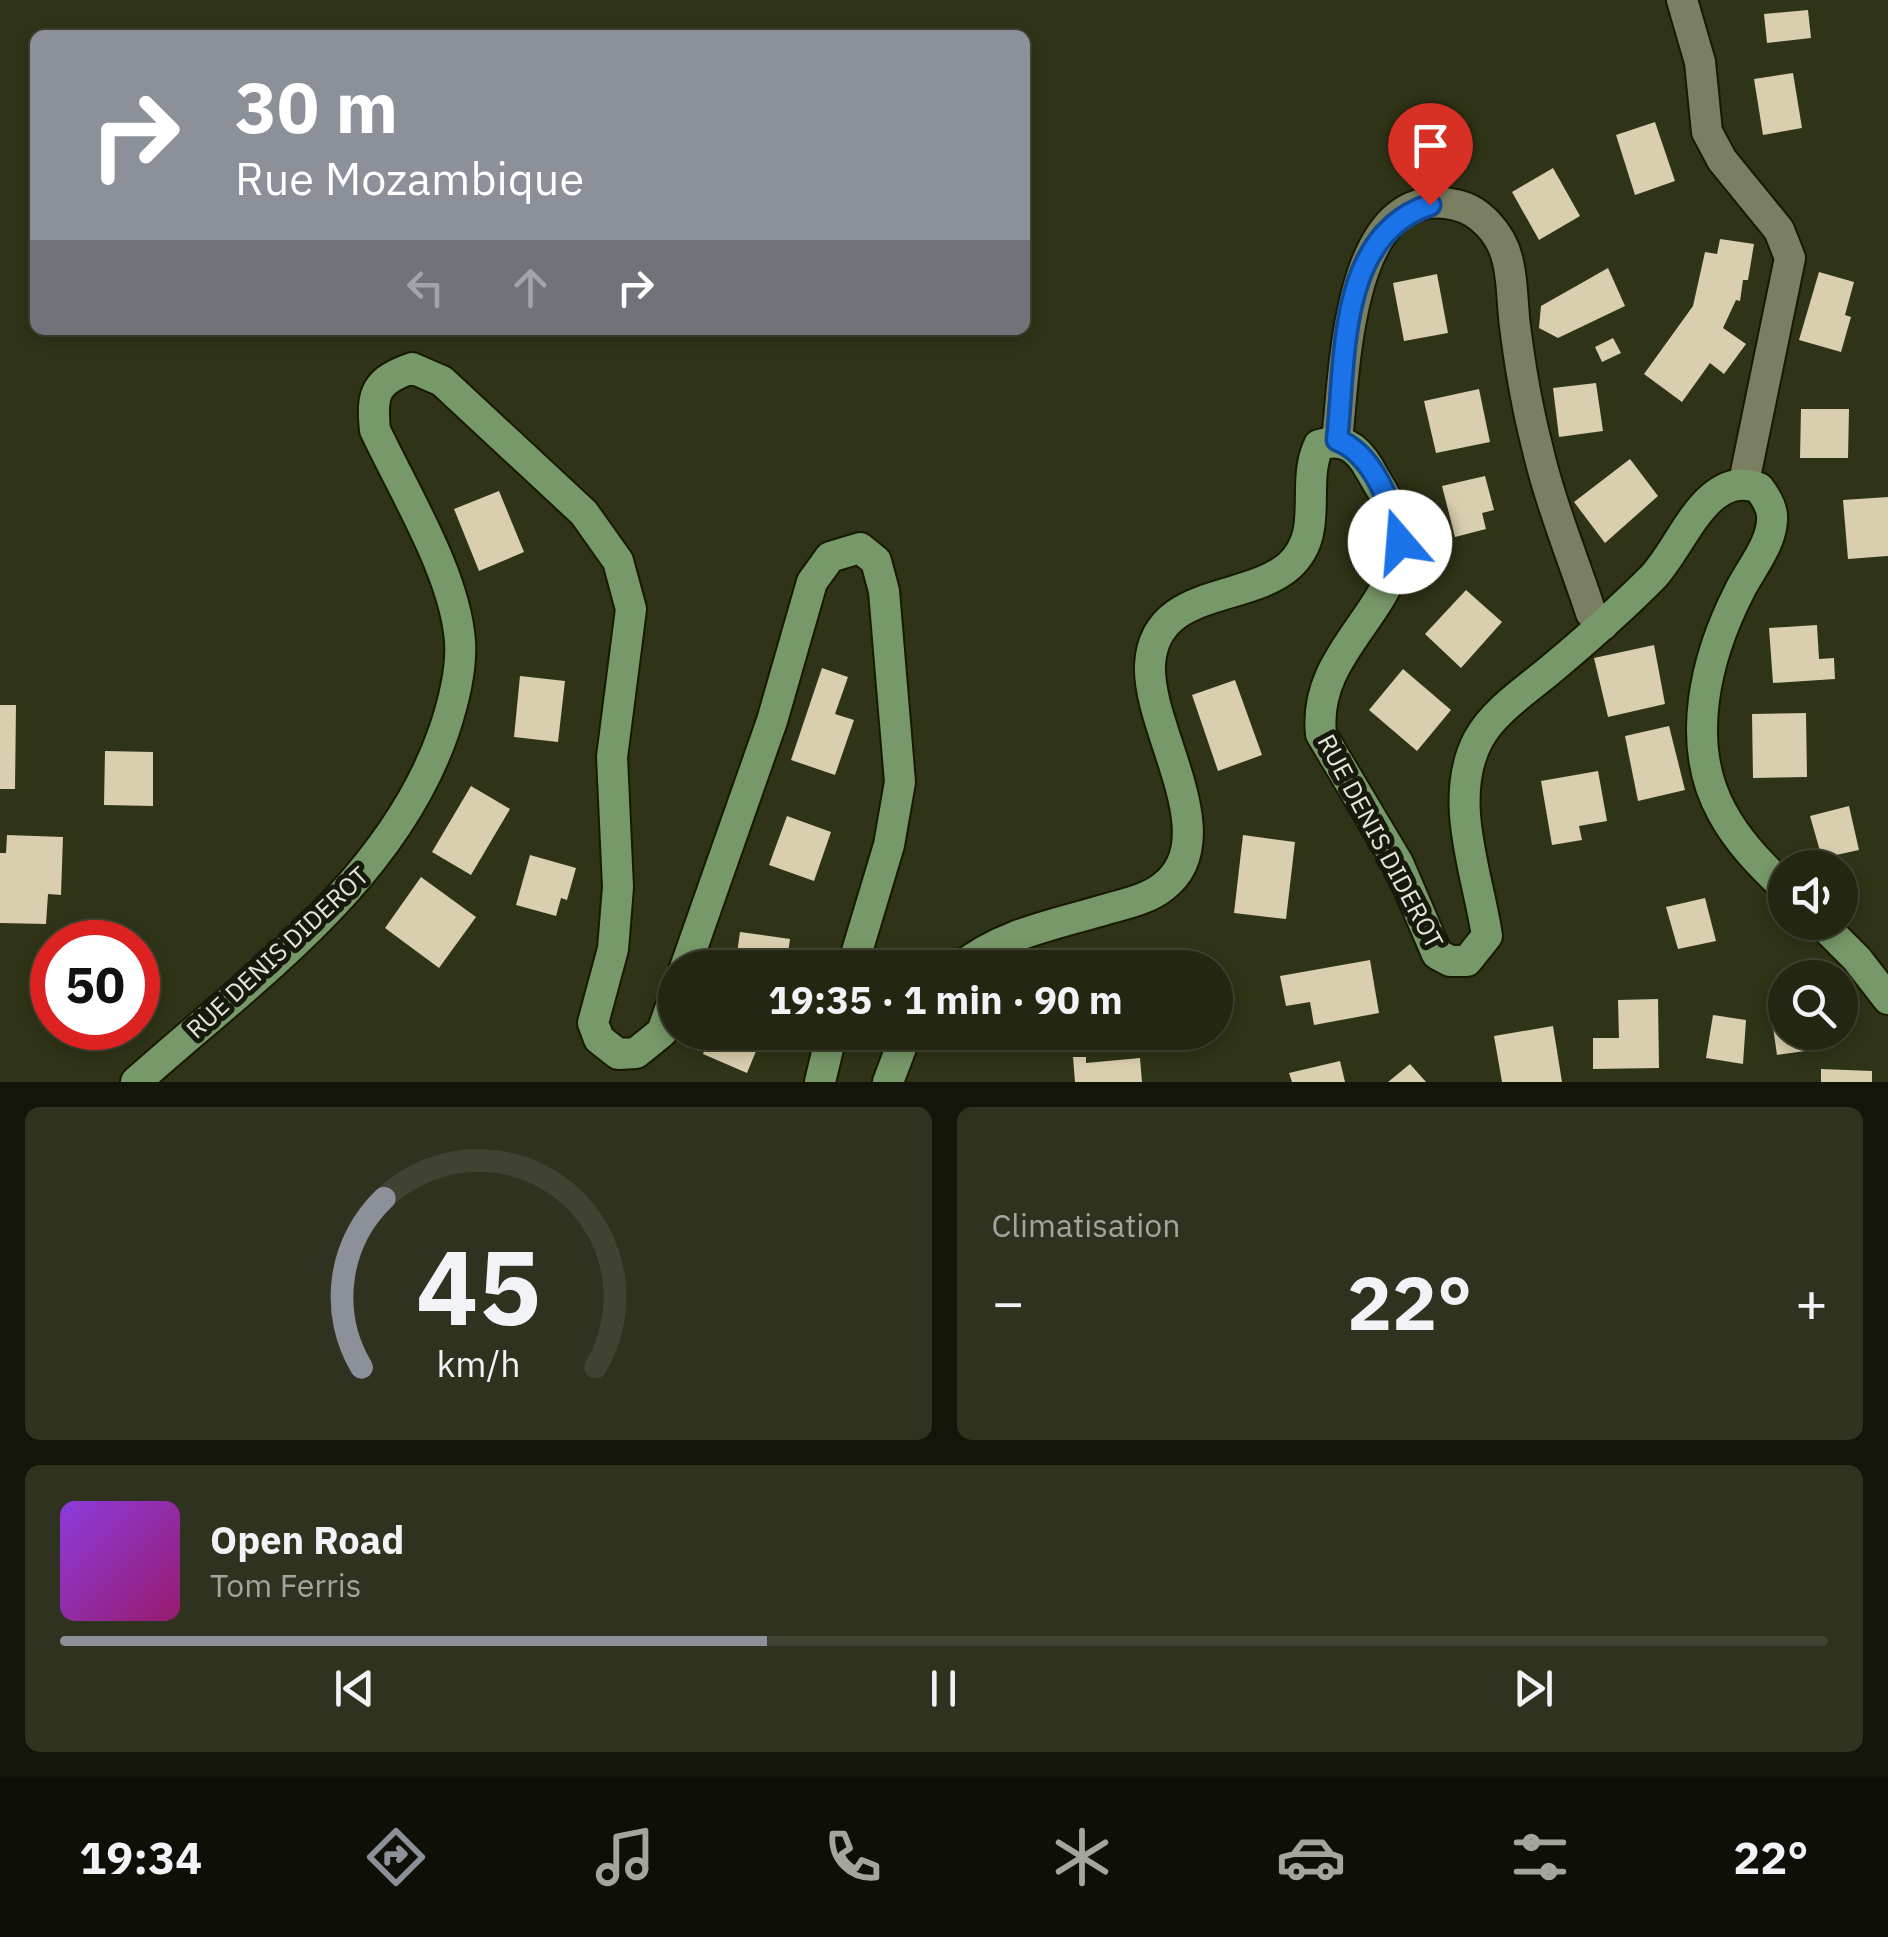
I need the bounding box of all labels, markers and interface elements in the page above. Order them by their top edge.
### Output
text: 30 m [235,61,398,152]
icon: right [70,70,200,200]
pin [1388,103,1473,206]
icon: arrive [1403,118,1458,173]
text: Rue Mozambique [235,149,584,207]
icon: left [398,260,453,315]
icon: ahead [503,260,558,315]
icon: right [608,260,663,315]
position arrow [1348,490,1452,594]
street label: RUE DENIS DIDEROT [1311,728,1451,954]
map controls [1768,850,1858,1050]
button: sound [1768,850,1858,940]
street label: RUE DENIS DIDEROT [179,859,375,1045]
speed limit sign: 50 [30,920,160,1050]
button: search [1768,960,1858,1050]
text: 19:35 · 1 min · 90 m [768,975,1123,1024]
text: Climatisation [992,1204,1180,1246]
text: 45 [416,1218,541,1354]
text: 22° [1347,1253,1472,1351]
text: − [992,1266,1025,1337]
text: + [1795,1266,1828,1337]
text: km/h [436,1340,520,1387]
text: Open Road [210,1515,404,1564]
text: Tom Ferris [210,1564,361,1606]
icon: previous [327,1661,382,1716]
icon: pause [916,1661,971,1716]
icon: next [1506,1661,1561,1716]
icon: directions [361,1822,431,1892]
icon: music [590,1822,660,1892]
icon: phone [818,1822,888,1892]
icon: climate [1047,1822,1117,1892]
icon: car [1276,1822,1346,1892]
icon: filters [1505,1822,1575,1892]
text: 19:34 [79,1828,202,1886]
text: 22° [1733,1828,1809,1886]

